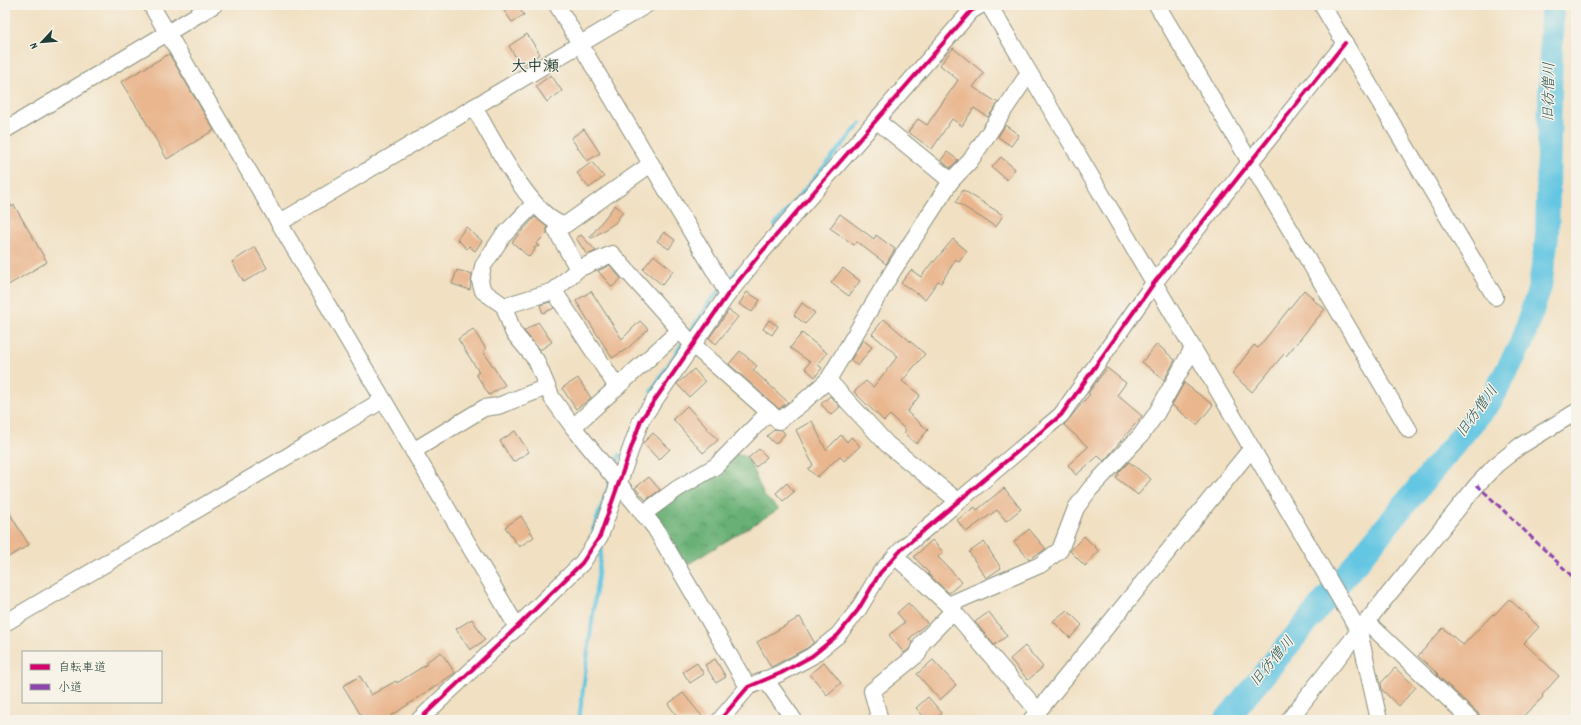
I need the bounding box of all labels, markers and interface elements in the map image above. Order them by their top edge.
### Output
north arrow [22,22,62,62]
text: N [26,39,43,51]
district label: 大中瀬 [511,56,559,79]
water label: 旧彷僧川 [1538,62,1562,122]
water label: 旧彷僧川 [1451,381,1505,443]
water label: 旧彷僧川 [1245,632,1301,692]
legend [22,651,162,703]
text: 自転車道 [58,660,106,677]
text: 小道 [58,680,82,697]

